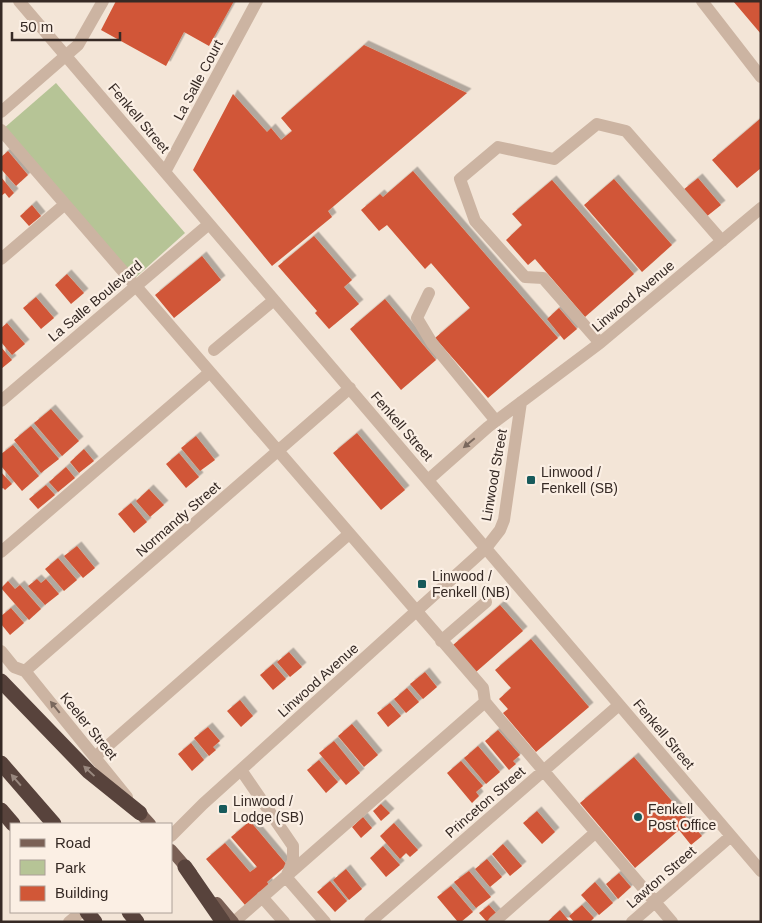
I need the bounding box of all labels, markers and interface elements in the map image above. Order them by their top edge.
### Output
scale bar [12,10,120,42]
text: 50 m [20,18,53,35]
street label: La Salle Court [170,37,226,123]
street label: Fenkell Street [105,80,173,156]
street label: La Salle Boulevard [45,257,145,345]
street label: Linwood Avenue [589,257,678,335]
street label: Fenkell Street [368,388,436,464]
street label: Linwood Street [478,428,510,522]
one-way arrow [463,437,475,449]
place label: Linwood / Fenkell (SB) [541,464,618,496]
marker: Linwood / Fenkell (SB) [525,474,537,486]
street label: Normandy Street [133,478,223,560]
place label: Linwood / Fenkell (NB) [432,568,510,600]
marker: Linwood / Fenkell (NB) [416,578,428,590]
street label: Linwood Avenue [275,640,362,720]
street label: Keeler Street [57,689,121,763]
street label: Fenkell Street [630,696,698,772]
one-way arrow [49,701,60,714]
street label: Princeton Street [442,763,528,841]
one-way arrow [83,765,95,777]
one-way arrow [10,774,21,787]
place label: Linwood / Lodge (SB) [233,793,304,825]
place label: Fenkell Post Office [648,801,716,833]
marker: Linwood / Lodge (SB) [217,803,229,815]
marker: Fenkell Post Office [632,811,644,823]
legend [10,823,172,913]
text: Road [55,834,91,851]
street label: Lawton Street [623,843,699,911]
text: Park [55,859,86,876]
text: Building [55,884,108,901]

